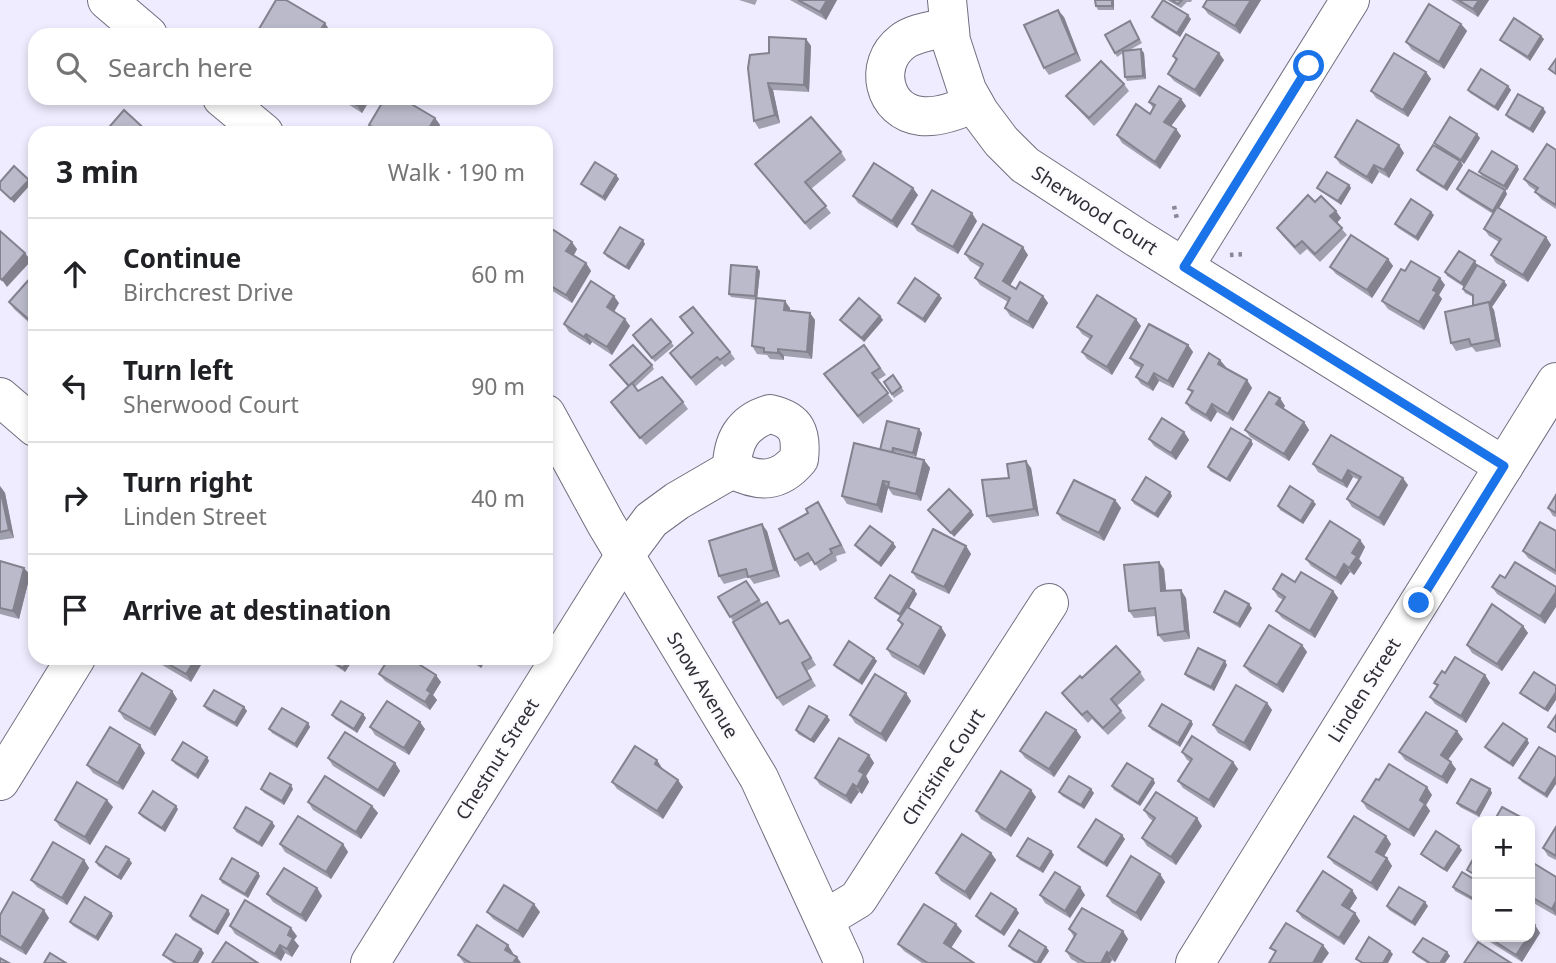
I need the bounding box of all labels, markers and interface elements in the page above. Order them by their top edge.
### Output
search box [28,28,553,105]
icon: search [52,48,90,86]
text: Search here [108,49,253,85]
route start [1293,50,1324,81]
text: 3 min [56,151,139,192]
text: Walk · 190 m [388,156,525,188]
street label: Sherwood Court [1027,160,1163,261]
text: Continue [123,240,241,276]
icon: ahead [56,255,94,293]
text: 60 m [471,258,525,290]
text: Birchcrest Drive [123,276,293,308]
text: Turn left [123,352,234,388]
icon: left [56,367,94,405]
text: 90 m [471,370,525,402]
text: Sherwood Court [123,388,299,420]
text: Turn right [123,464,253,500]
icon: right [56,479,94,517]
text: 40 m [471,482,525,514]
text: Linden Street [123,500,267,532]
route end [1403,587,1434,618]
icon: arrive [56,591,94,629]
text: Arrive at destination [123,592,392,628]
street label: Snow Avenue [661,627,745,743]
street label: Linden Street [1322,633,1407,747]
street label: Chestnut Street [449,693,545,825]
street label: Christine Court [895,703,991,831]
map controls [1472,816,1535,942]
button: + [1472,816,1535,879]
button: − [1472,879,1535,942]

